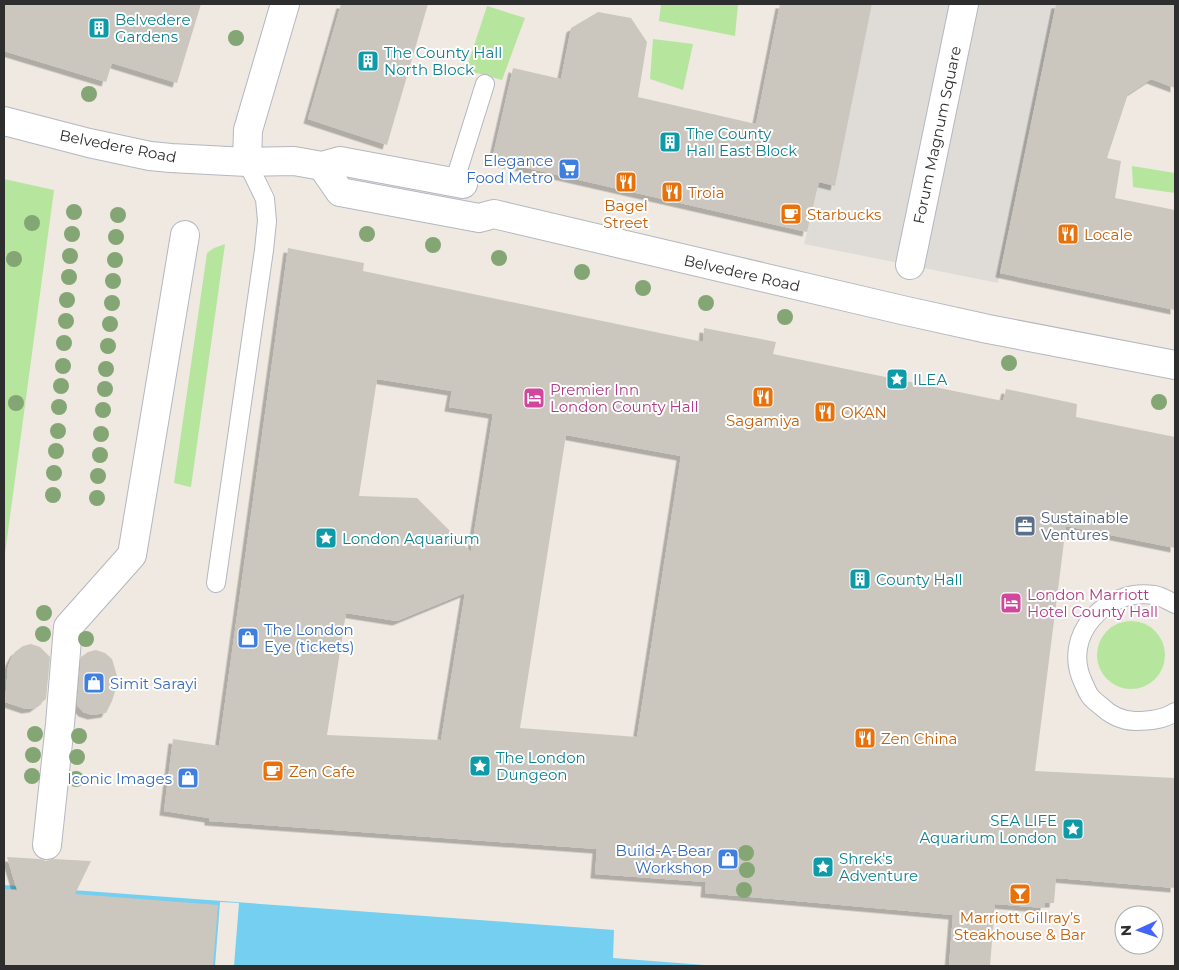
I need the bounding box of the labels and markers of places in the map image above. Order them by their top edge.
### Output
place label: Belvedere Gardens [115,10,191,46]
building icon: Belvedere Gardens [87,16,111,40]
place label: The County Hall North Block [384,43,502,79]
building icon: The County Hall North Block [356,49,380,73]
place label: The County Hall East Block [686,124,797,160]
building icon: The County Hall East Block [658,130,682,154]
place label: Elegance Food Metro [466,151,553,187]
supermarket icon: Elegance Food Metro [557,157,581,181]
restaurant icon: Bagel Street [614,170,638,194]
restaurant icon: Troia [660,180,684,204]
place label: Troia [688,183,725,202]
place label: Bagel Street [603,196,649,232]
cafe icon: Starbucks [779,202,803,226]
place label: Starbucks [807,205,881,224]
restaurant icon: Locale [1056,222,1080,246]
place label: Locale [1084,225,1133,244]
place icon: ILEA [885,367,909,391]
place label: ILEA [913,370,947,389]
place label: Premier Inn London County Hall [550,380,699,416]
restaurant icon: Sagamiya [751,385,775,409]
hotel icon: Premier Inn London County Hall [522,386,546,410]
restaurant icon: OKAN [813,400,837,424]
place label: OKAN [841,403,887,422]
place label: Sagamiya [726,411,800,430]
place label: Sustainable Ventures [1041,508,1129,544]
office icon: Sustainable Ventures [1013,514,1037,538]
place icon: London Aquarium [314,526,338,550]
place label: London Aquarium [342,529,480,548]
building icon: County Hall [848,567,872,591]
place label: County Hall [876,570,963,589]
place label: London Marriott Hotel County Hall [1027,585,1158,621]
hotel icon: London Marriott Hotel County Hall [999,591,1023,615]
place label: The London Eye (tickets) [264,620,354,656]
shop icon: The London Eye (tickets) [236,626,260,650]
shop icon: Simit Sarayi [82,671,106,695]
place label: Simit Sarayi [110,674,197,693]
restaurant icon: Zen China [853,726,877,750]
place label: Zen China [881,729,957,748]
place label: The London Dungeon [496,748,586,784]
place icon: The London Dungeon [468,754,492,778]
cafe icon: Zen Cafe [261,759,285,783]
place label: Zen Cafe [289,762,355,781]
shop icon: Iconic Images [176,766,200,790]
place label: Iconic Images [67,769,172,788]
place label: SEA LIFE Aquarium London [919,811,1057,847]
place icon: SEA LIFE Aquarium London [1061,817,1085,841]
place label: Build-A-Bear Workshop [616,841,712,877]
shop icon: Build-A-Bear Workshop [716,847,740,871]
place label: Shrek's Adventure [839,849,918,885]
place icon: Shrek's Adventure [811,855,835,879]
bar icon: Marriott Gillray’s Steakhouse & Bar [1008,882,1032,906]
place label: Marriott Gillray’s Steakhouse & Bar [954,908,1086,944]

